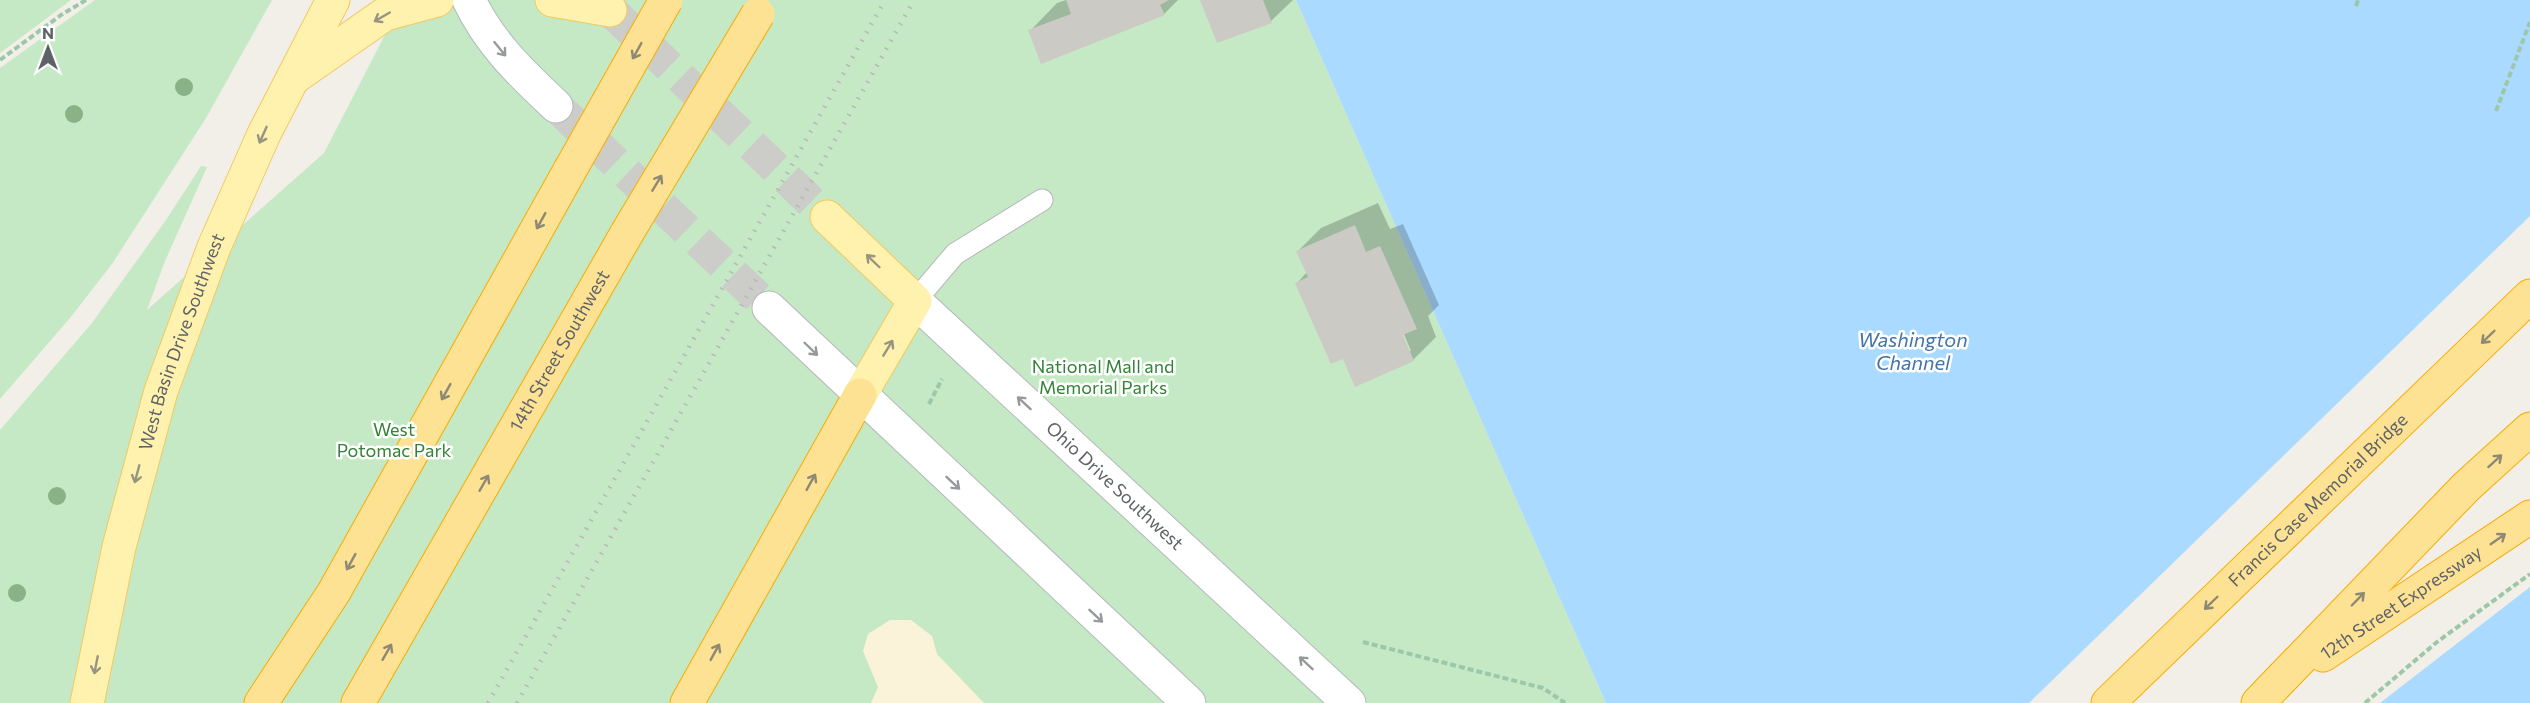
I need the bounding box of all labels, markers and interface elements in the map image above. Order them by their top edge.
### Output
one-way arrow [374,11,391,23]
north arrow [18,18,78,78]
text: N [42,23,54,42]
one-way arrow [494,41,507,57]
one-way arrow [631,42,643,59]
one-way arrow [257,125,269,143]
one-way arrow [651,175,663,192]
one-way arrow [535,212,546,230]
street label: West Basin Drive Southwest [134,229,229,452]
one-way arrow [866,254,881,268]
street label: 14th Street Southwest [504,266,614,435]
water label: Washington Channel [1858,327,1968,374]
one-way arrow [2480,330,2495,344]
one-way arrow [882,340,894,357]
one-way arrow [804,342,819,356]
park label: National Mall and Memorial Parks [1032,355,1174,398]
one-way arrow [440,382,451,400]
one-way arrow [1016,396,1031,410]
street label: Francis Case Memorial Bridge [2223,408,2412,591]
street label: Ohio Drive Southwest [1042,416,1188,554]
park label: West Potomac Park [337,418,452,461]
one-way arrow [2487,454,2502,468]
one-way arrow [131,464,142,483]
one-way arrow [805,474,817,491]
one-way arrow [478,475,490,492]
one-way arrow [945,476,960,490]
one-way arrow [2489,533,2506,545]
street label: 12th Street Expressway [2316,540,2486,664]
one-way arrow [345,553,357,570]
one-way arrow [2351,592,2365,607]
one-way arrow [2204,596,2219,611]
one-way arrow [1088,609,1103,623]
one-way arrow [381,644,393,661]
one-way arrow [709,644,721,661]
one-way arrow [90,654,101,674]
one-way arrow [1299,656,1314,670]

